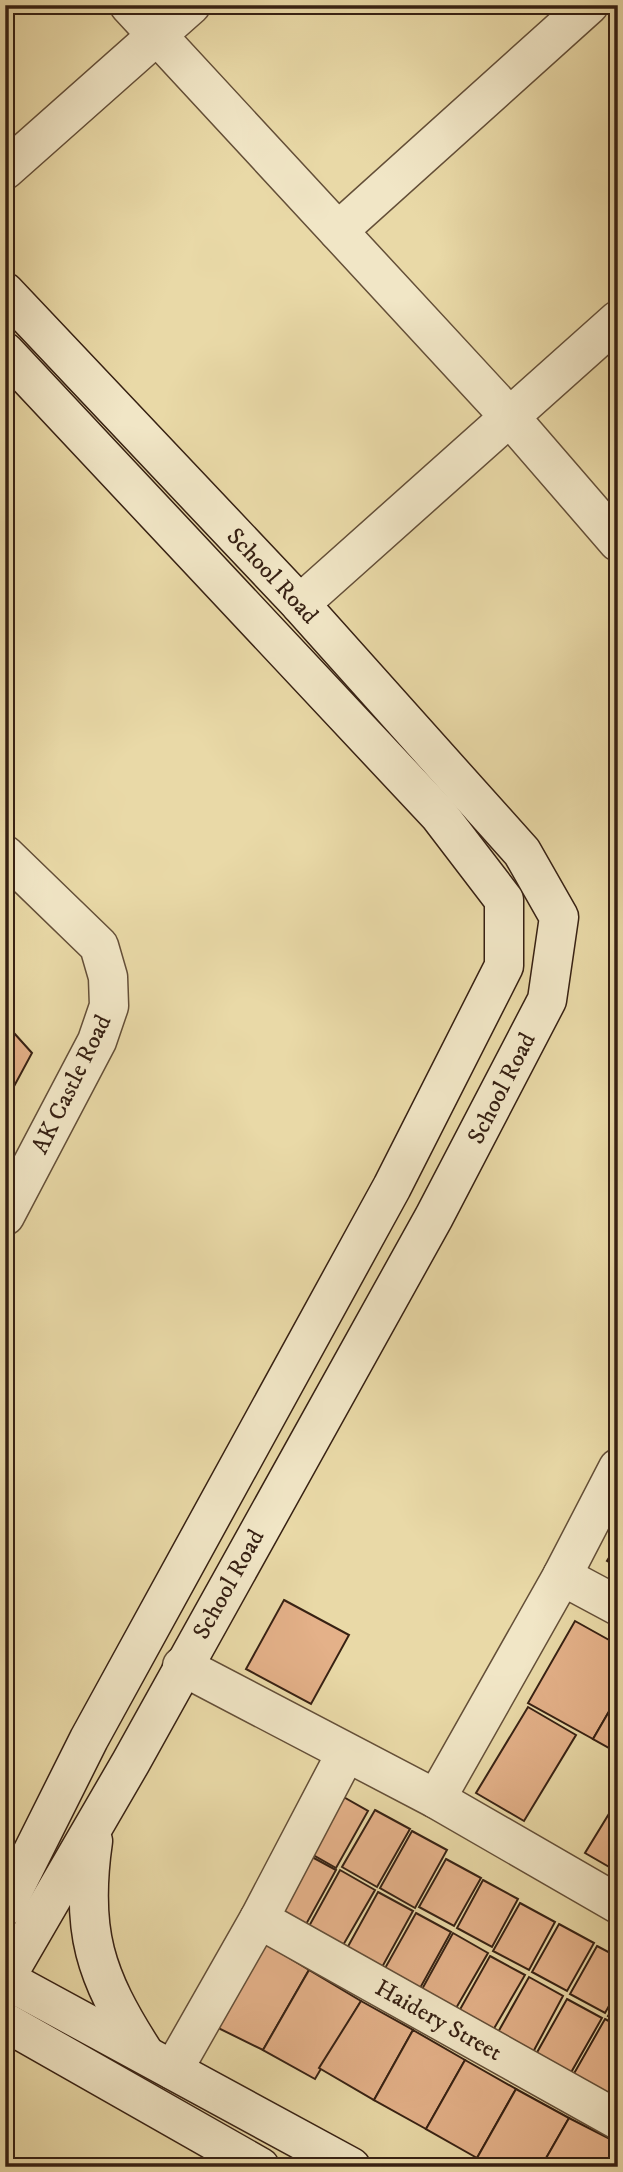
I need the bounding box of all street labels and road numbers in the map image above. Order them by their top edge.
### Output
street label: School Road [220,522,324,630]
street label: AK Castle Road [25,1010,118,1159]
street label: School Road [461,1028,543,1149]
street label: School Road [186,1524,271,1645]
street label: Haidery Street [370,1973,507,2068]

